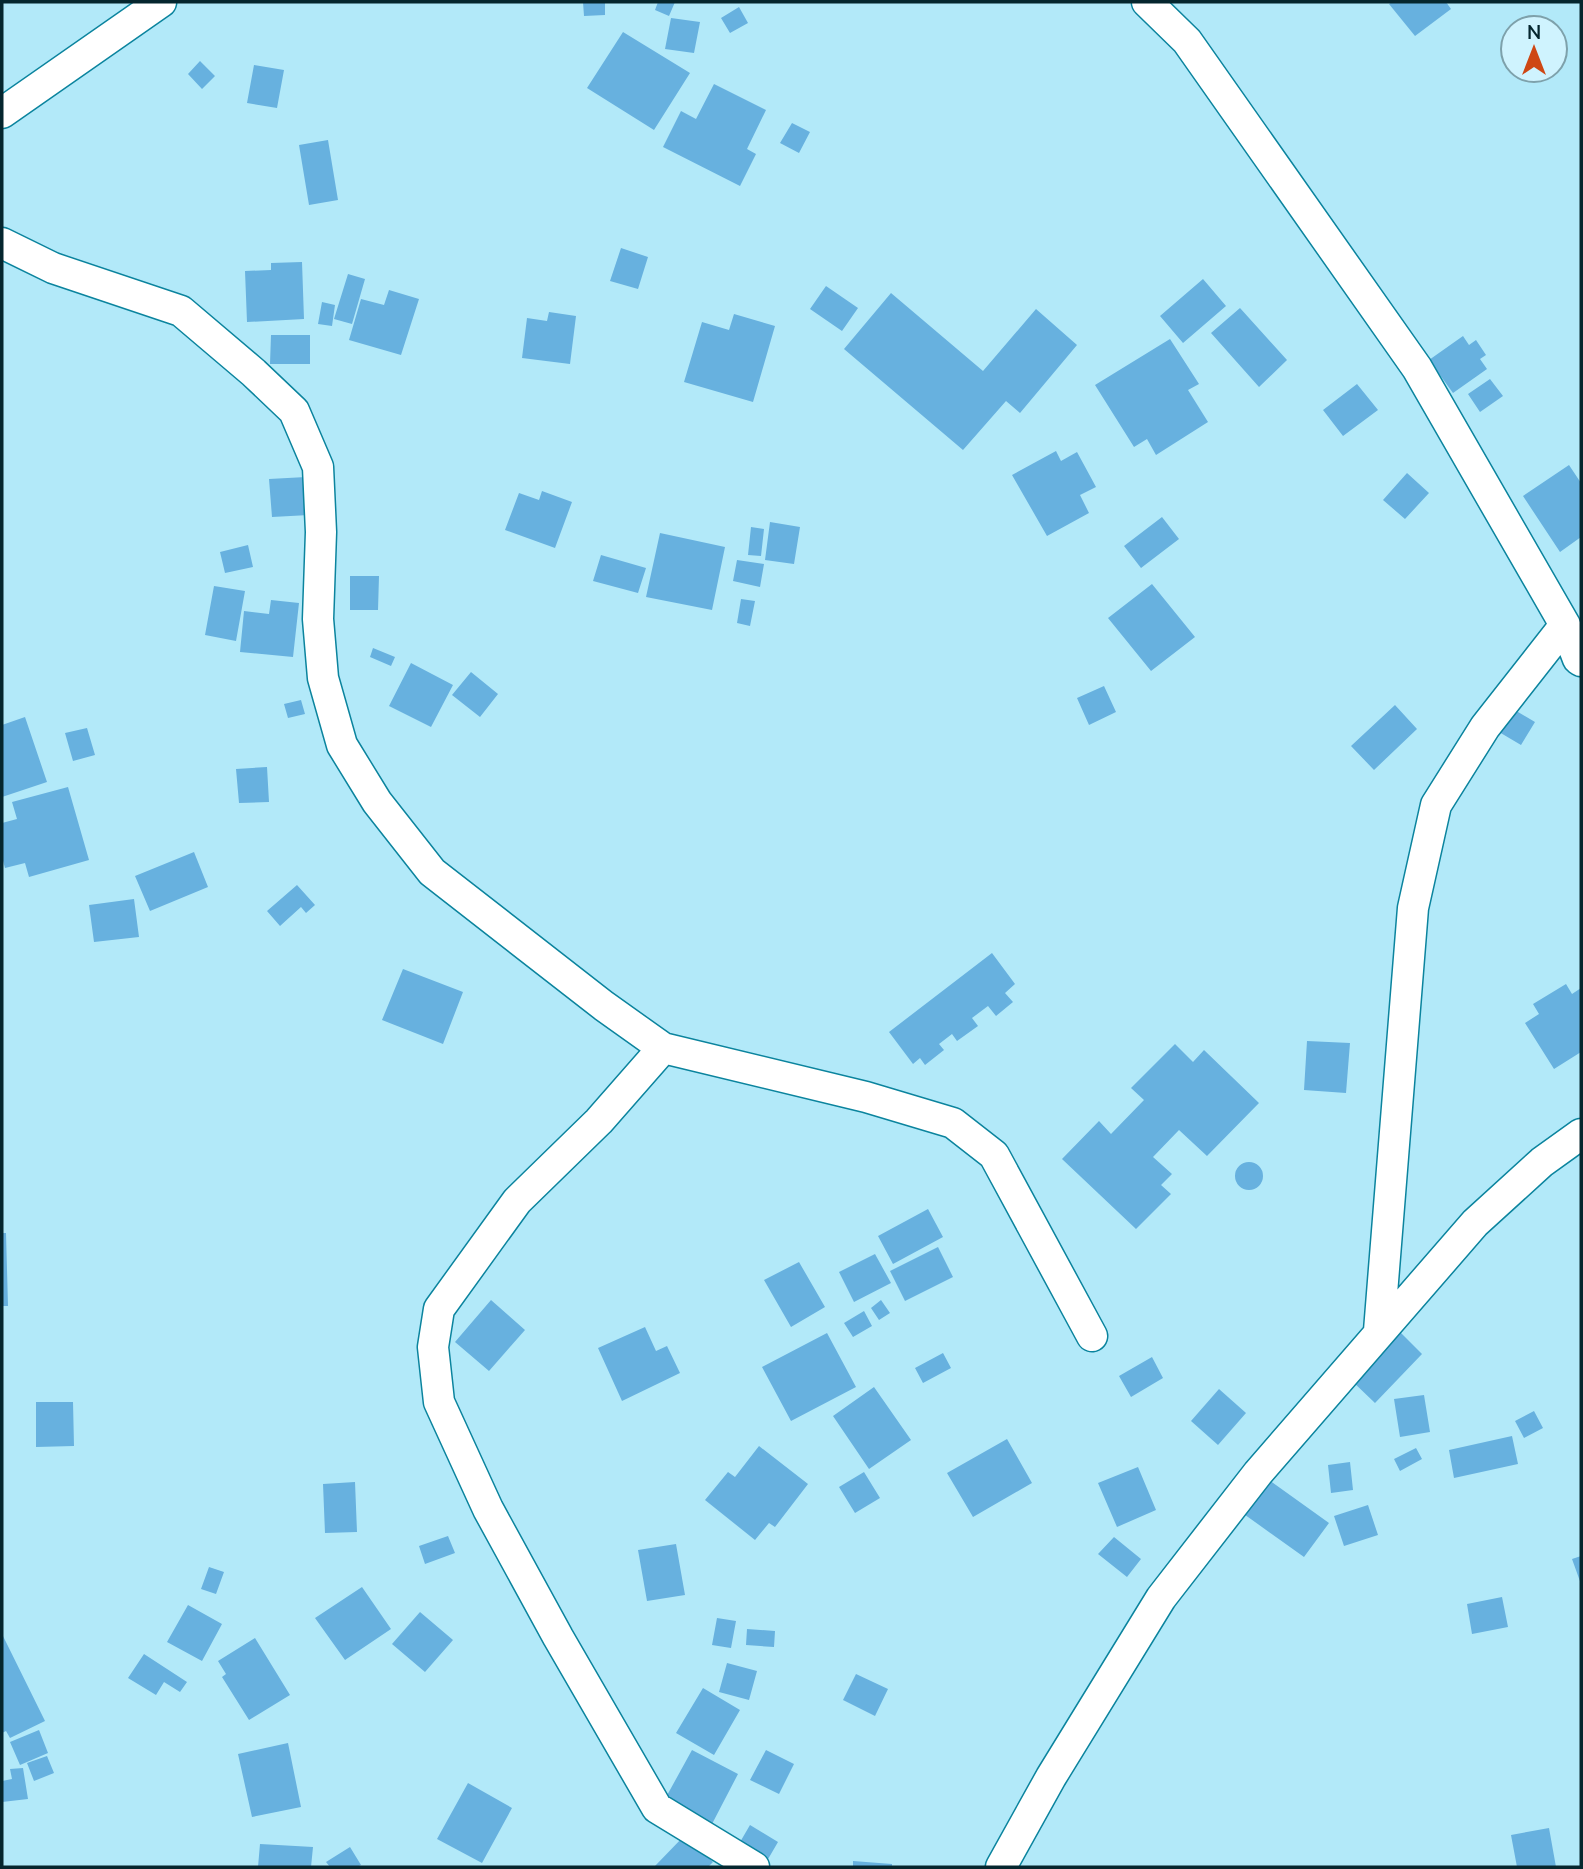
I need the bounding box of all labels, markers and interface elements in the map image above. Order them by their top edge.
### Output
north arrow [1499,14,1569,84]
text: N [1527,20,1541,46]

